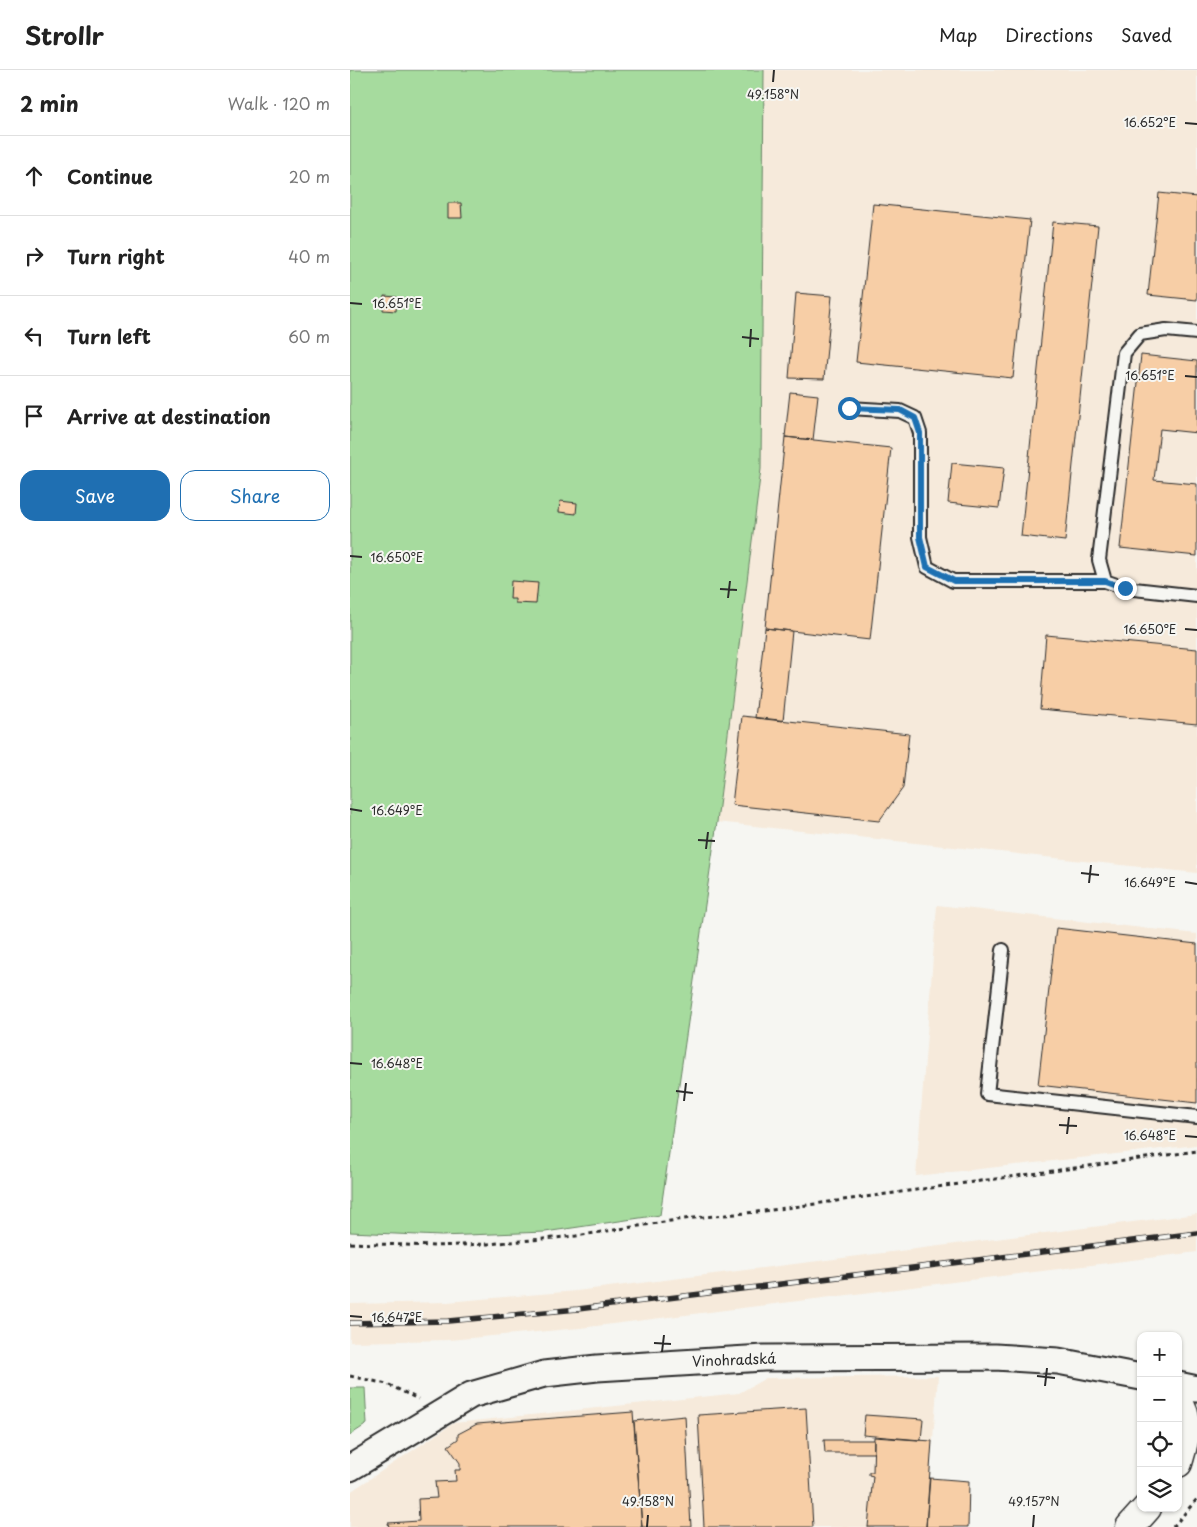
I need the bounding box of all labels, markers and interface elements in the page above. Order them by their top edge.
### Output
text: Strollr [25,17,104,53]
text: Map [939,21,977,48]
text: Directions [1005,21,1093,48]
text: Saved [1121,21,1172,48]
text: 49.158°N [747,85,799,103]
text: 2 min [20,87,79,119]
text: Walk · 120 m [228,91,330,115]
text: 16.652°E [1124,113,1176,131]
icon: ahead [20,162,48,190]
text: Continue [67,162,153,190]
text: 20 m [289,164,330,188]
icon: right [20,242,48,270]
text: Turn right [67,242,165,270]
text: 40 m [288,244,330,268]
text: 16.651°E [372,294,422,312]
icon: left [20,322,48,350]
text: Turn left [67,322,151,350]
text: 60 m [288,324,330,348]
text: 16.651°E [1125,366,1175,384]
route start [838,397,861,420]
icon: arrive [20,402,48,430]
text: Arrive at destination [67,402,271,430]
button: Save [20,470,170,521]
button: Share [180,470,330,521]
text: 16.650°E [371,548,423,566]
route end [1114,577,1137,600]
text: 16.650°E [1124,620,1176,638]
text: 16.649°E [371,801,423,819]
text: 16.649°E [1124,873,1176,891]
text: 16.648°E [371,1054,423,1072]
text: 16.648°E [1124,1126,1176,1144]
text: 16.647°E [372,1308,422,1326]
map controls [1137,1332,1182,1512]
button: + [1137,1332,1182,1377]
street label: Vinohradská [692,1348,777,1371]
button: − [1137,1377,1182,1422]
button: locate [1137,1422,1182,1467]
button: layers [1137,1467,1182,1512]
text: 49.158°N [622,1492,674,1510]
text: 49.157°N [1008,1492,1060,1510]

